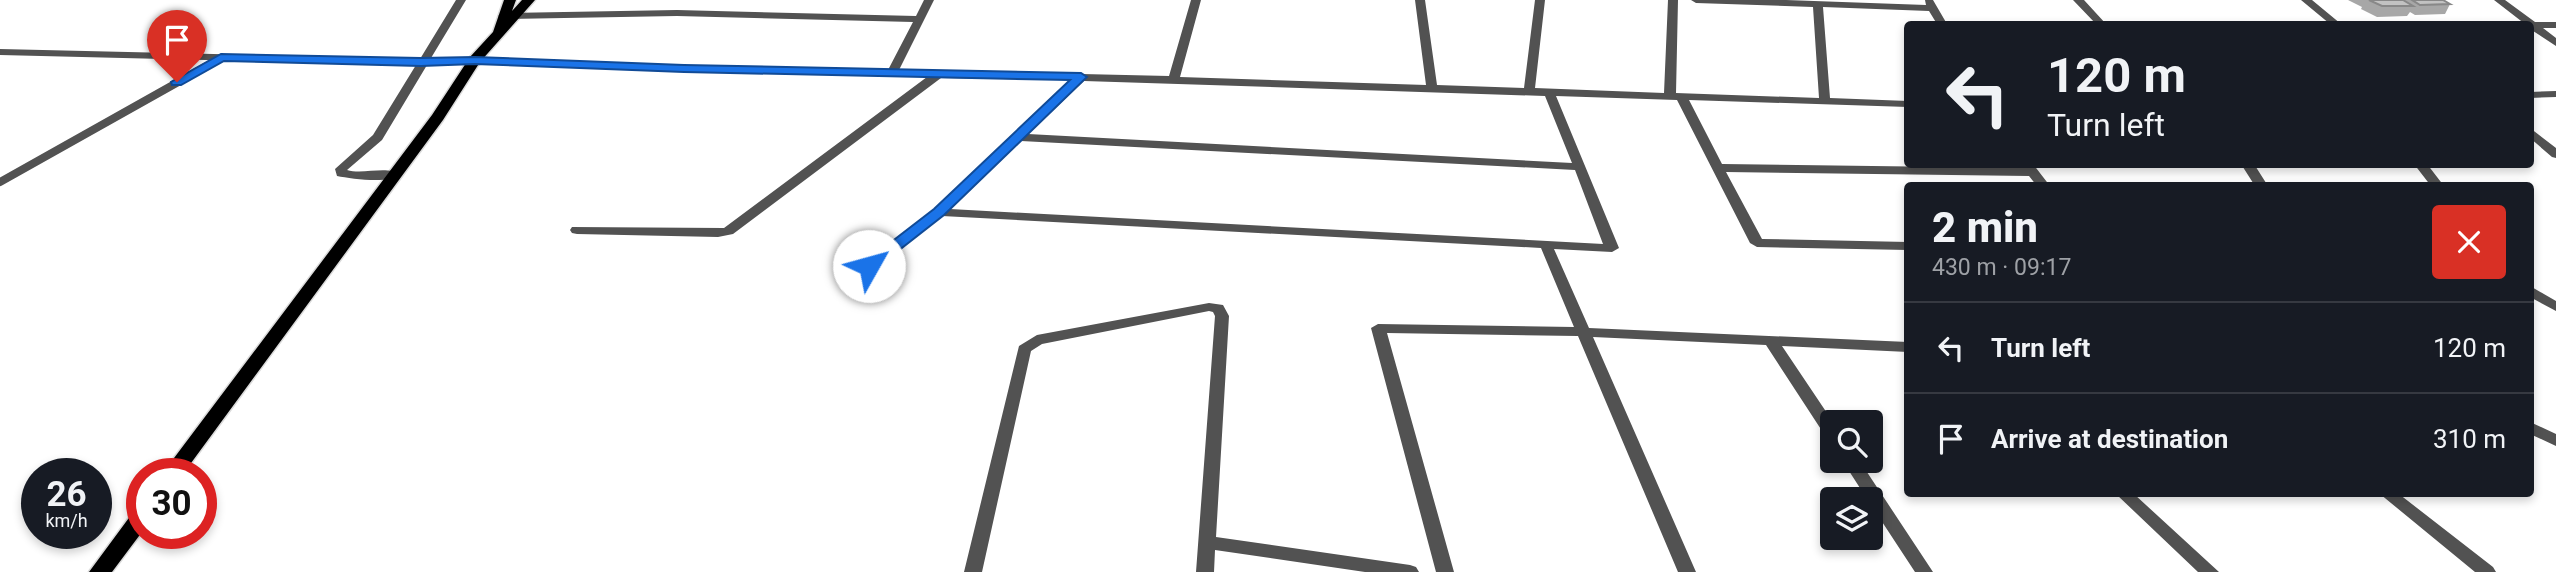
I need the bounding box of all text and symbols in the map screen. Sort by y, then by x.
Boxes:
pin [147,10,207,82]
icon: arrive [158,21,196,59]
text: 120 m [2047,47,2186,104]
icon: left [1932,49,2023,140]
text: Turn left [2047,106,2165,144]
text: 2 min [1932,203,2038,252]
button: close [2432,205,2506,279]
position arrow [832,229,906,303]
text: 430 m · 09:17 [1932,254,2071,281]
icon: left [1932,329,1970,367]
text: Turn left [1991,333,2090,363]
text: 120 m [2433,333,2506,363]
map controls [1820,410,1883,550]
button: search [1820,410,1883,473]
icon: arrive [1932,420,1970,458]
text: Arrive at destination [1991,424,2228,454]
text: 310 m [2433,424,2506,454]
speed limit sign: 30 [126,458,217,549]
text: 26 [46,474,87,515]
button: layers [1820,487,1883,550]
text: km/h [45,510,88,531]

